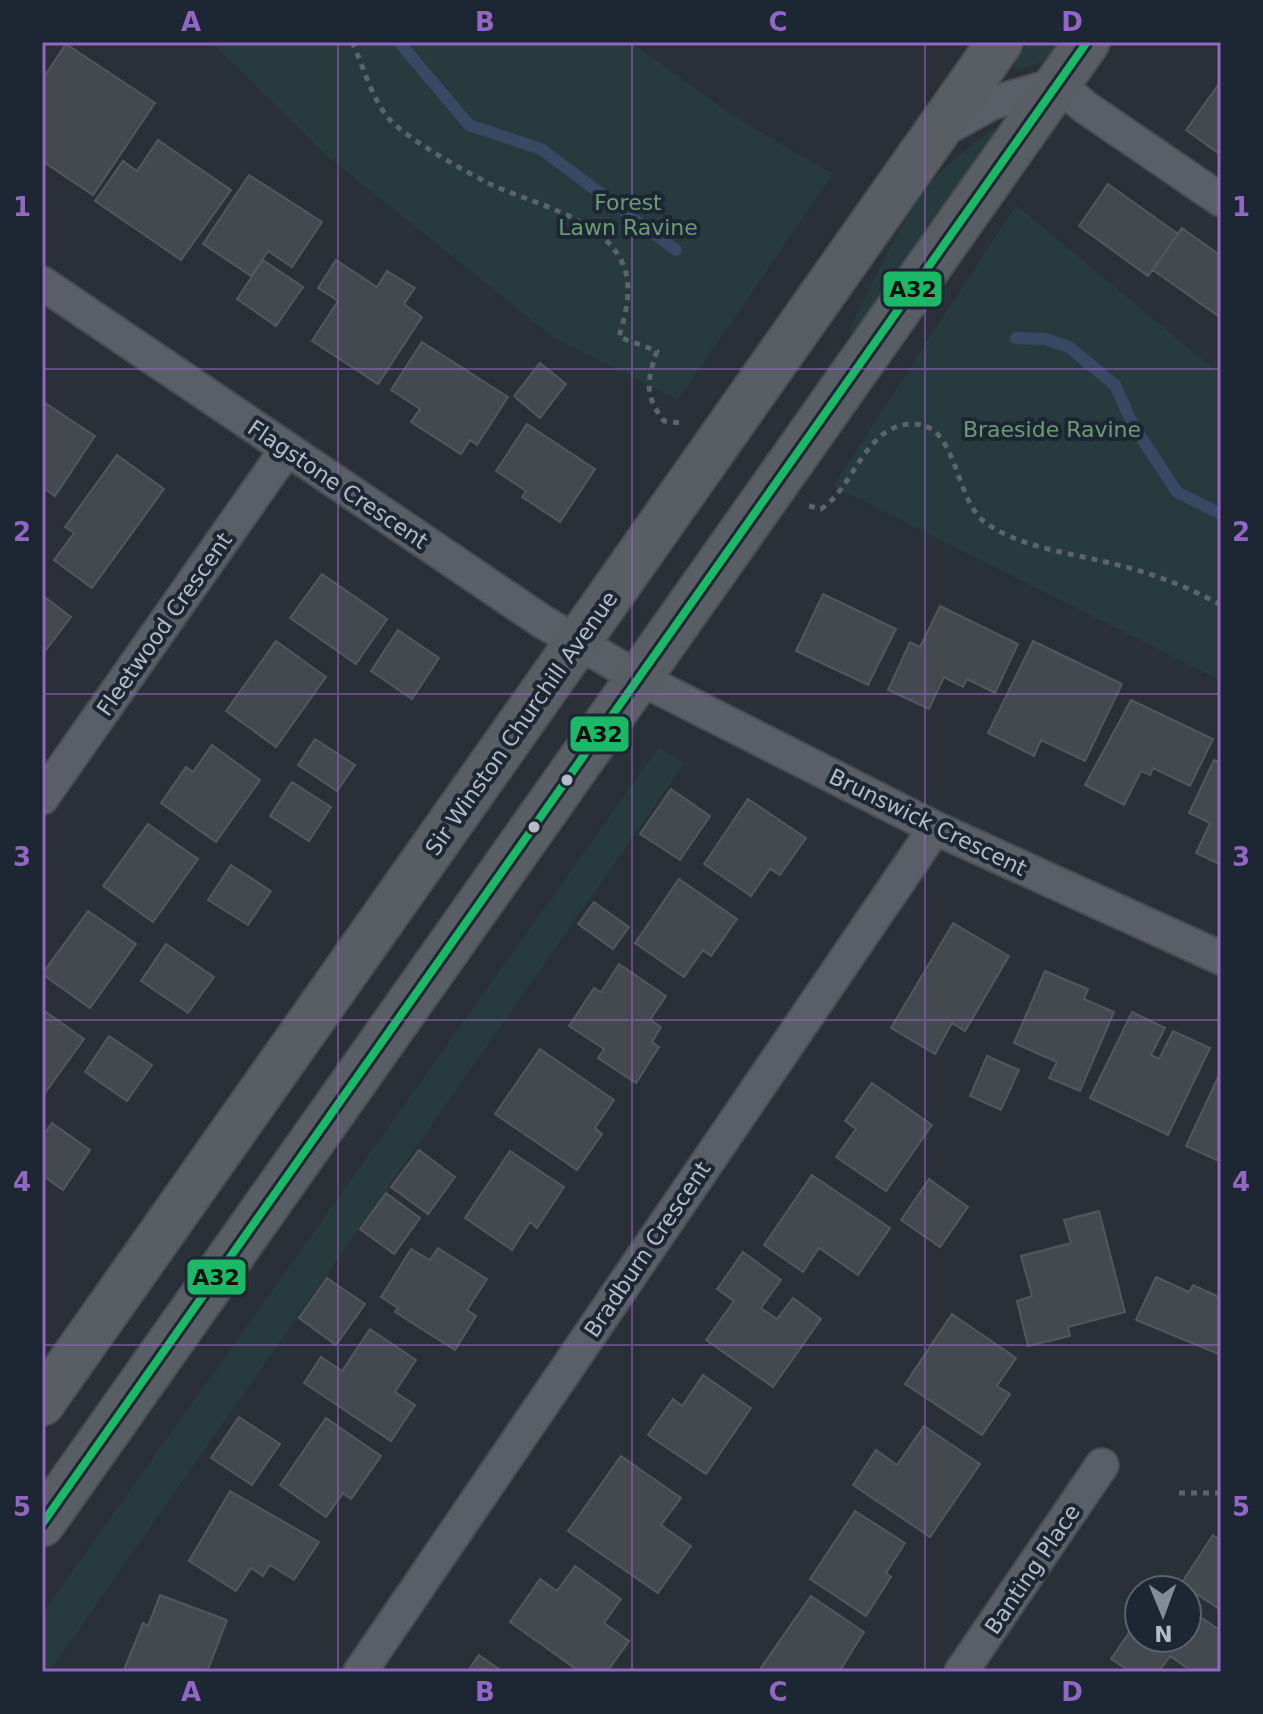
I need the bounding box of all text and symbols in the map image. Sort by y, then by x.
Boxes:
text: A [181,7,201,37]
text: B [475,7,495,37]
text: C [768,7,788,37]
text: D [1061,7,1083,37]
park label: Forest Lawn Ravine [558,190,698,240]
text: 1 [13,192,31,222]
text: 1 [1232,192,1250,222]
line badge: A32 [882,270,943,308]
text: A32 [889,277,937,302]
street label: Flagstone Crescent [243,415,433,554]
park label: Braeside Ravine [963,417,1141,442]
text: 2 [13,517,31,547]
text: 2 [1232,517,1250,547]
street label: Fleetwood Crescent [92,528,237,721]
street label: Sir Winston Churchill Avenue [420,586,623,860]
line badge: A32 [569,715,630,753]
text: A32 [575,722,623,747]
street label: Brunswick Crescent [825,764,1031,881]
unlabelled marker [559,772,575,788]
unlabelled marker [526,819,542,835]
text: 3 [13,842,31,872]
text: 3 [1232,842,1250,872]
street label: Bradburn Crescent [579,1157,716,1342]
text: 4 [13,1167,31,1197]
text: 4 [1232,1167,1250,1197]
line badge: A32 [186,1258,247,1296]
text: A32 [192,1265,240,1290]
text: 5 [13,1492,31,1522]
text: 5 [1232,1492,1250,1522]
street label: Banting Place [980,1500,1085,1639]
north arrow [1123,1574,1203,1654]
text: N [1154,1621,1173,1646]
text: A [181,1677,201,1707]
text: B [475,1677,495,1707]
text: C [768,1677,788,1707]
text: D [1061,1677,1083,1707]

